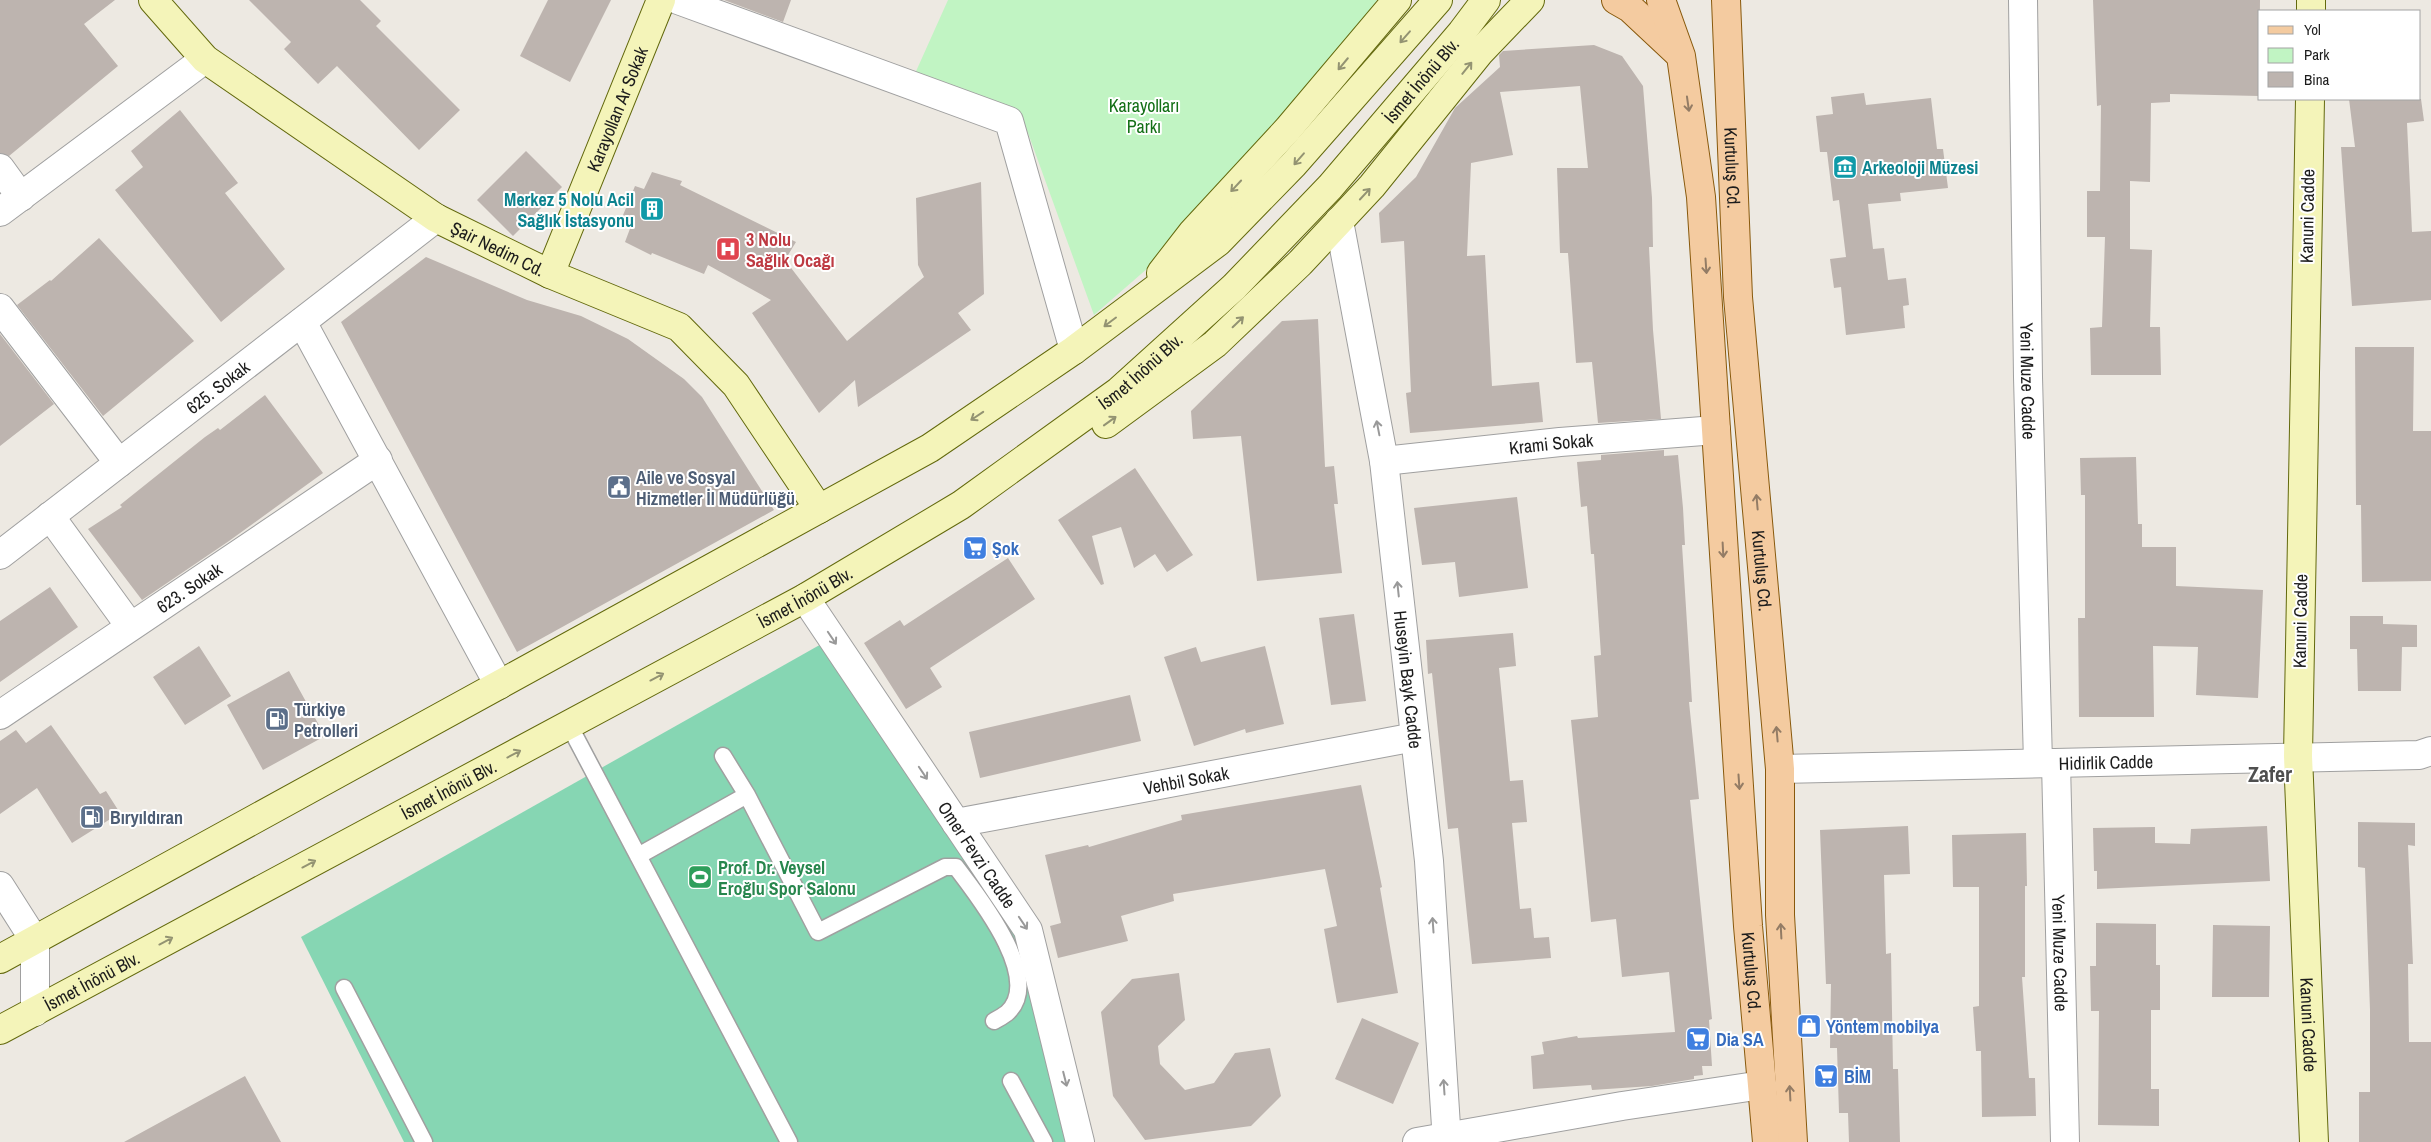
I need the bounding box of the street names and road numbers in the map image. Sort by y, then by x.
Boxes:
street label: İsmet İnönü Blv. [1377,32,1464,128]
street label: Karayollan Ar Sokak [580,42,654,175]
street label: Kurtuluş Cd. [1719,127,1747,209]
street label: Kanuni Cadde [2294,169,2320,263]
street label: Şair Nedim Cd. [447,215,549,282]
street label: Yeni Muze Cadde [2015,322,2042,440]
street label: İsmet İnönü Blv. [1093,327,1188,415]
street label: 625. Sokak [181,354,255,419]
street label: Krami Sokak [1508,427,1595,460]
street label: Kurtuluş Cd. [1746,529,1778,612]
street label: 623. Sokak [151,556,227,619]
street label: İsmet İnönü Blv. [753,560,857,634]
street label: Kanuni Cadde [2287,574,2313,668]
street label: Huseyin Bayk Cadde [1388,609,1429,750]
street label: Hidirlik Cadde [2058,748,2153,775]
street label: İsmet İnönü Blv. [396,754,501,825]
street label: Vehbil Sokak [1141,760,1231,800]
street label: Omer Fevzi Cadde [932,796,1022,913]
street label: Yeni Muze Cadde [2047,894,2074,1012]
street label: Kurtuluş Cd. [1736,931,1768,1014]
street label: İsmet İnönü Blv. [40,945,144,1017]
street label: Kanuni Cadde [2295,977,2324,1072]

